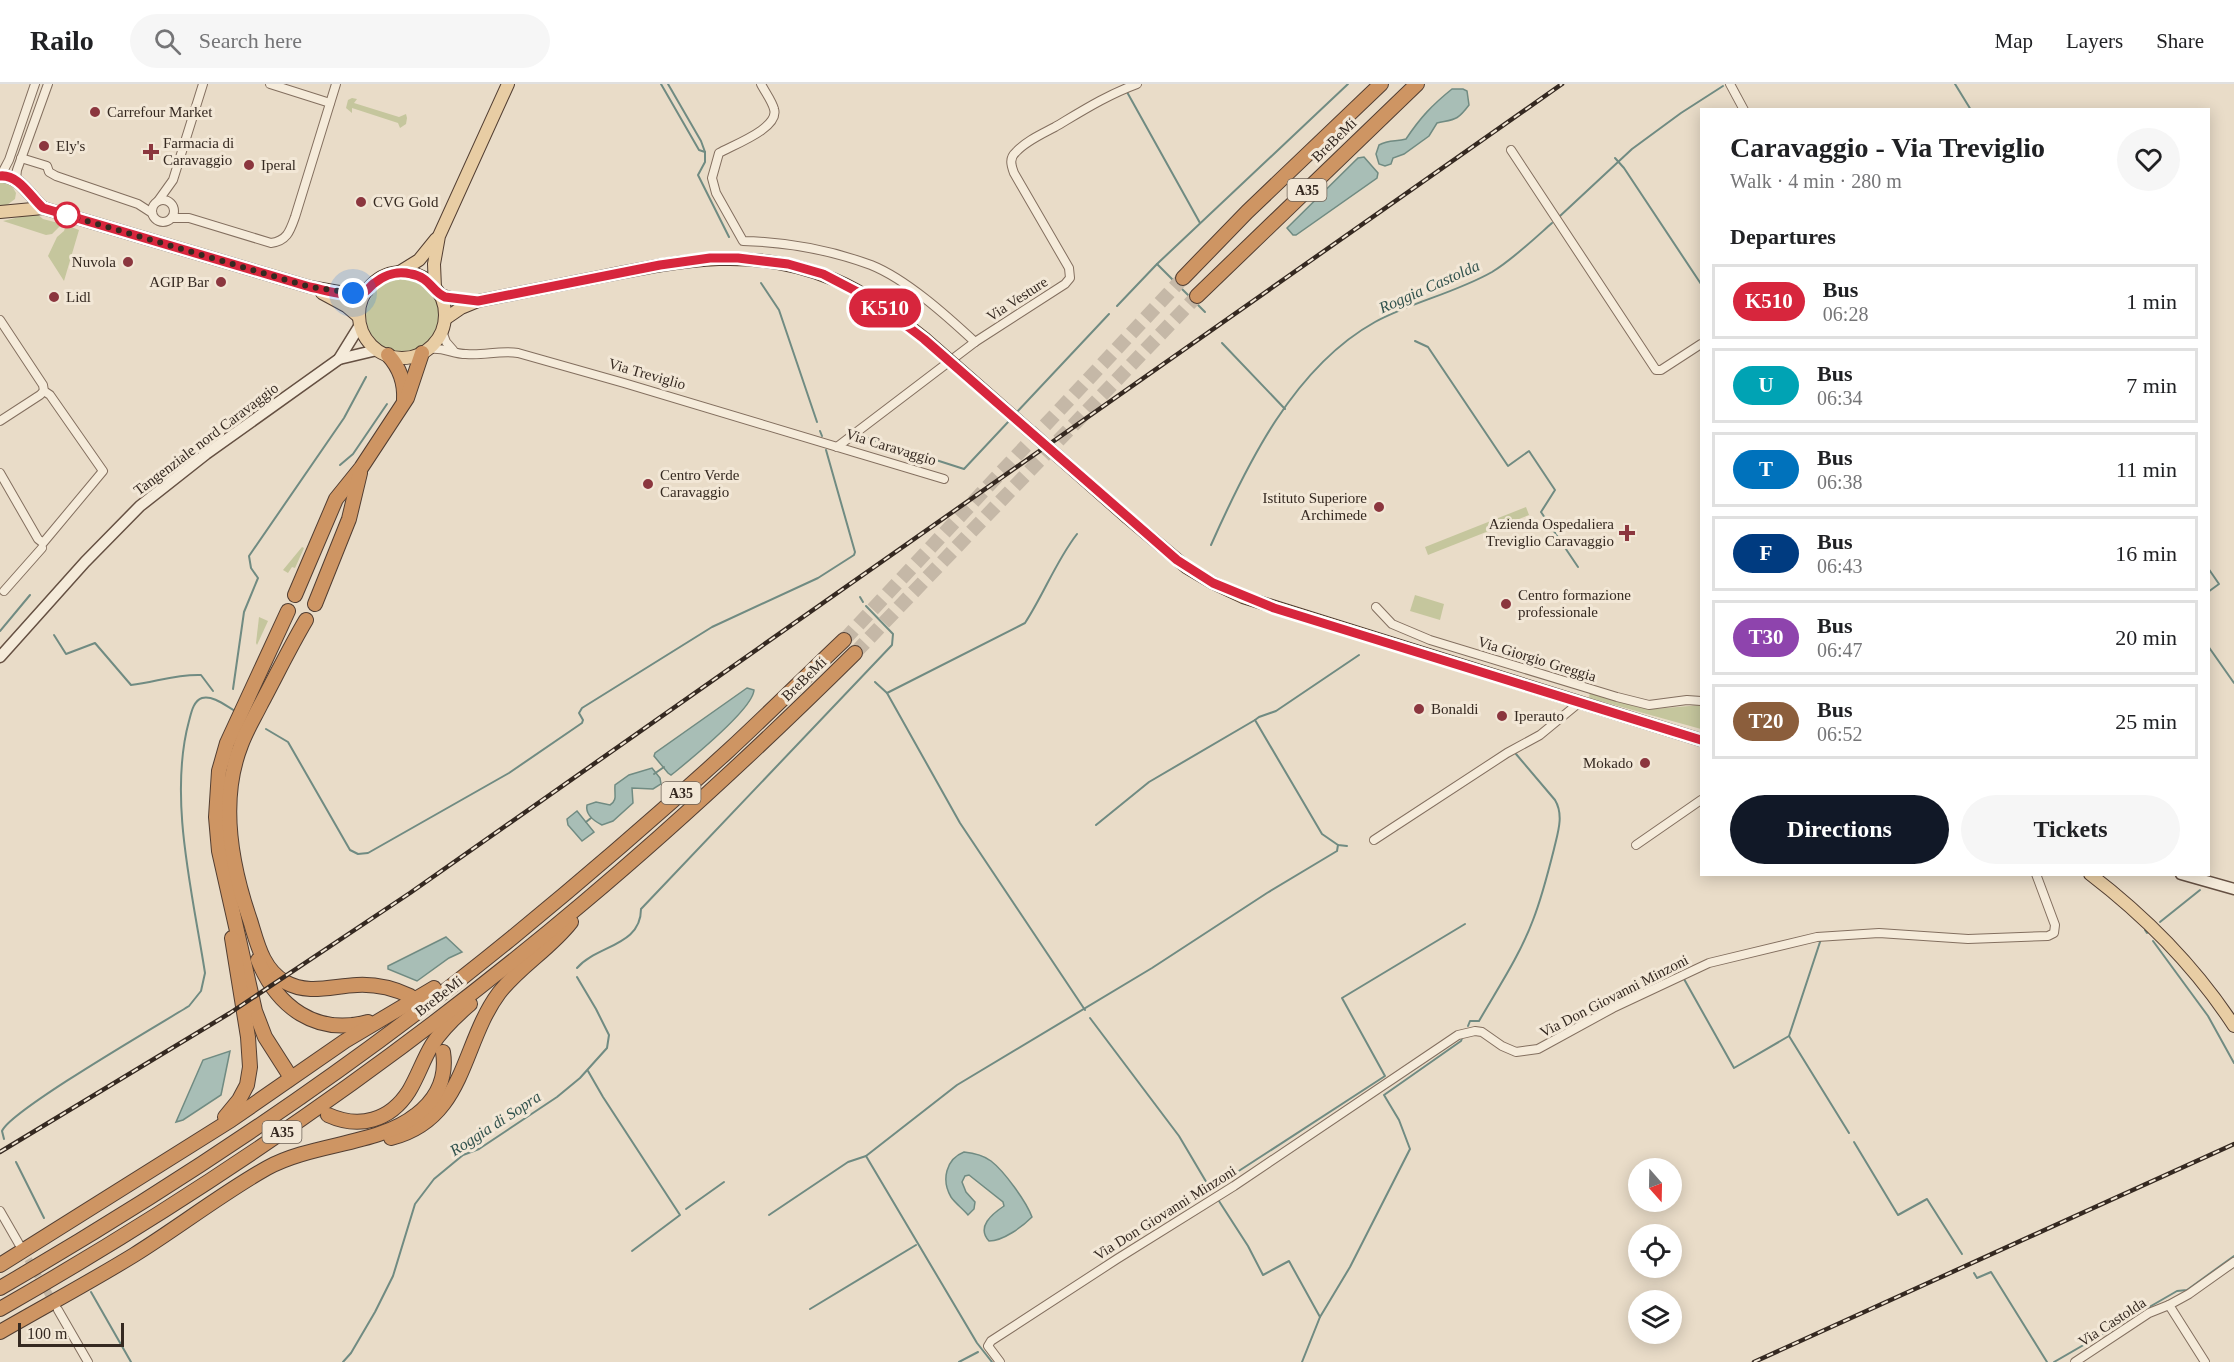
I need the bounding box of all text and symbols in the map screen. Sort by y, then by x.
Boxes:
search box [130,14,550,68]
text: Railo [30,25,94,56]
icon: search [151,25,184,58]
text: Search here [199,28,302,53]
text: Map [1995,29,2033,53]
text: Layers [2066,29,2123,53]
text: Share [2156,29,2204,53]
place label: Carrefour Market [107,104,213,120]
marker: Carrefour Market [88,105,102,119]
street label: BreBeMi [1308,115,1360,165]
button: heart [2117,128,2180,191]
text: Caravaggio - Via Treviglio [1730,132,2045,163]
place label: Farmacia di Caravaggio [163,135,234,168]
place label: Ely's [56,138,86,154]
marker: Ely's [37,139,51,153]
marker: Farmacia di Caravaggio [144,145,158,159]
place label: Iperal [261,157,296,173]
marker: Iperal [242,158,256,172]
text: Walk · 4 min · 280 m [1730,170,1902,192]
road number: A35 [1288,179,1326,201]
place label: CVG Gold [373,194,439,210]
marker: CVG Gold [354,195,368,209]
unlabelled marker [54,202,80,228]
text: Departures [1730,224,1836,249]
place label: Nuvola [72,254,116,270]
marker: Nuvola [121,255,135,269]
water label: Roggia Castolda [1375,257,1482,318]
street label: Via Vesture [984,273,1051,325]
place label: AGIP Bar [149,274,209,290]
marker: AGIP Bar [214,275,228,289]
text: Bus [1823,277,1858,302]
your location [338,278,368,308]
line badge: K510 [843,288,927,328]
place label: Lidl [66,289,91,305]
text: K510 [1745,289,1793,313]
text: 1 min [2126,289,2177,314]
marker: Lidl [47,290,61,304]
text: K510 [861,296,909,320]
text: 06:28 [1823,303,1868,325]
street label: Via Treviglio [607,355,687,393]
text: Bus [1817,361,1852,386]
text: U [1758,373,1774,397]
text: 7 min [2126,373,2177,398]
street label: Tangenziale nord Caravaggio [131,380,281,498]
text: 06:34 [1817,387,1863,409]
street label: Via Caravaggio [844,426,938,468]
text: Bus [1817,445,1852,470]
text: T [1759,457,1773,481]
text: 11 min [2116,457,2177,482]
place label: Centro Verde Caravaggio [660,467,740,500]
text: 06:38 [1817,471,1863,493]
marker: Centro Verde Caravaggio [641,477,655,491]
place label: Istituto Superiore Archimede [1262,490,1367,523]
marker: Istituto Superiore Archimede [1372,500,1386,514]
place label: Azienda Ospedaliera Treviglio Caravaggio [1486,516,1614,549]
marker: Azienda Ospedaliera Treviglio Caravaggio [1618,524,1636,542]
text: Bus [1817,529,1852,554]
text: F [1760,541,1772,565]
text: 16 min [2115,541,2177,566]
text: 06:43 [1817,555,1863,577]
place label: Centro formazione professionale [1518,587,1631,620]
marker: Centro formazione professionale [1499,597,1513,611]
text: Bus [1817,613,1852,638]
text: T30 [1748,625,1784,649]
text: 20 min [2115,625,2177,650]
street label: Via Giorgio Greggia [1476,633,1598,685]
text: 06:47 [1817,639,1863,661]
street label: BreBeMi [778,654,830,704]
text: Bus [1817,697,1852,722]
place label: Bonaldi [1431,701,1479,717]
marker: Bonaldi [1412,702,1426,716]
place label: Iperauto [1514,708,1564,724]
marker: Iperauto [1495,709,1509,723]
text: T20 [1748,709,1784,733]
text: 25 min [2115,709,2177,734]
text: 06:52 [1817,723,1863,745]
place label: Mokado [1583,755,1633,771]
marker: Mokado [1638,756,1652,770]
road number: A35 [662,782,700,804]
button: Directions [1730,795,1949,864]
button: Tickets [1961,795,2180,864]
street label: Via Don Giovanni Minzoni [1537,952,1691,1040]
street label: BreBeMi [412,973,466,1019]
water label: Roggia di Sopra [446,1088,544,1160]
road number: A35 [262,1121,302,1143]
north arrow [1628,1158,1682,1212]
map controls [1628,1158,1682,1344]
street label: Via Don Giovanni Minzoni [1091,1163,1239,1263]
button: locate [1628,1224,1682,1278]
button: layers [1628,1290,1682,1344]
street label: Via Castolda [2075,1294,2149,1350]
scale bar [18,1320,124,1348]
text: 100 m [27,1325,67,1342]

